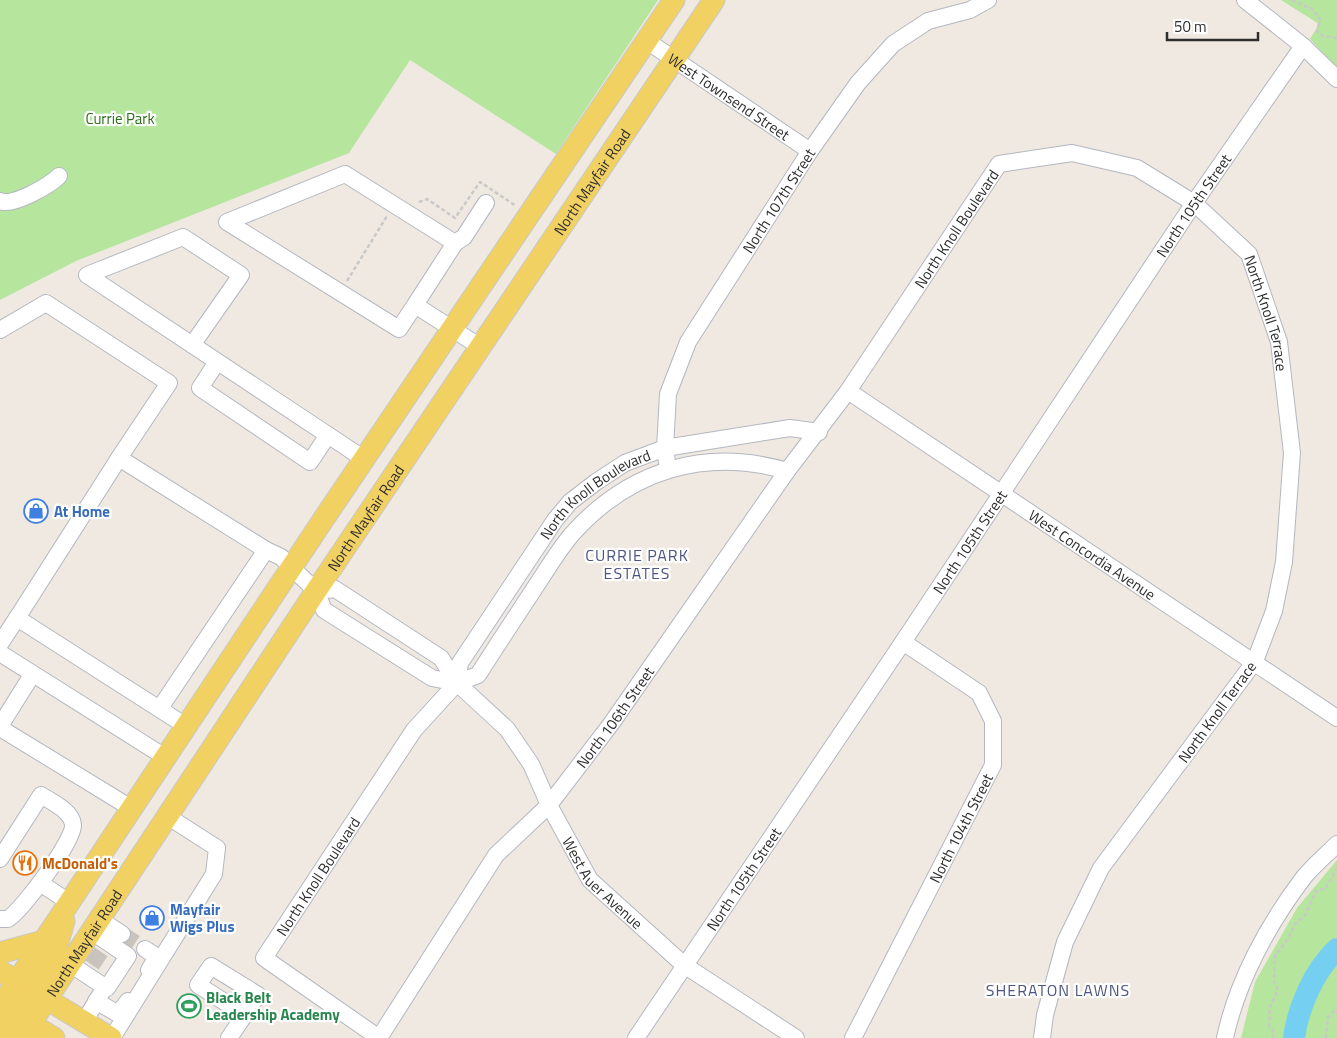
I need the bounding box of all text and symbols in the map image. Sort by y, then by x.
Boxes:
scale bar [1167,10,1258,42]
text: 50 m [1174,15,1207,38]
street label: West Townsend Street [664,47,795,146]
park label: Currie Park [85,107,155,130]
street label: North Mayfair Road [547,124,636,240]
street label: North 107th Street [736,143,821,257]
street label: North 105th Street [1150,148,1237,261]
street label: North Knoll Boulevard [908,165,1004,292]
street label: North Knoll Terrace [1239,252,1294,373]
street label: North Knoll Boulevard [534,443,654,544]
street label: North Mayfair Road [321,460,410,575]
street label: North 105th Street [927,485,1013,598]
shop icon: At Home [23,498,49,524]
place label: At Home [54,500,110,523]
street label: West Concordia Avenue [1024,504,1161,605]
district label: CURRIE PARK ESTATES [585,543,689,585]
street label: North Knoll Terrace [1172,656,1262,768]
street label: North 106th Street [570,661,660,772]
street label: North 104th Street [923,769,999,887]
street label: North Knoll Boulevard [270,812,365,940]
street label: North 105th Street [700,822,787,935]
street label: West Auer Avenue [557,832,648,934]
restaurant icon: McDonald's [12,850,38,876]
place label: McDonald's [42,852,118,875]
street label: North Mayfair Road [40,885,128,1001]
place label: Mayfair Wigs Plus [170,898,234,938]
shop icon: Mayfair Wigs Plus [139,905,165,931]
district label: SHERATON LAWNS [986,978,1130,1002]
place label: Black Belt Leadership Academy [206,986,340,1026]
sports icon: Black Belt Leadership Academy [176,993,202,1019]

